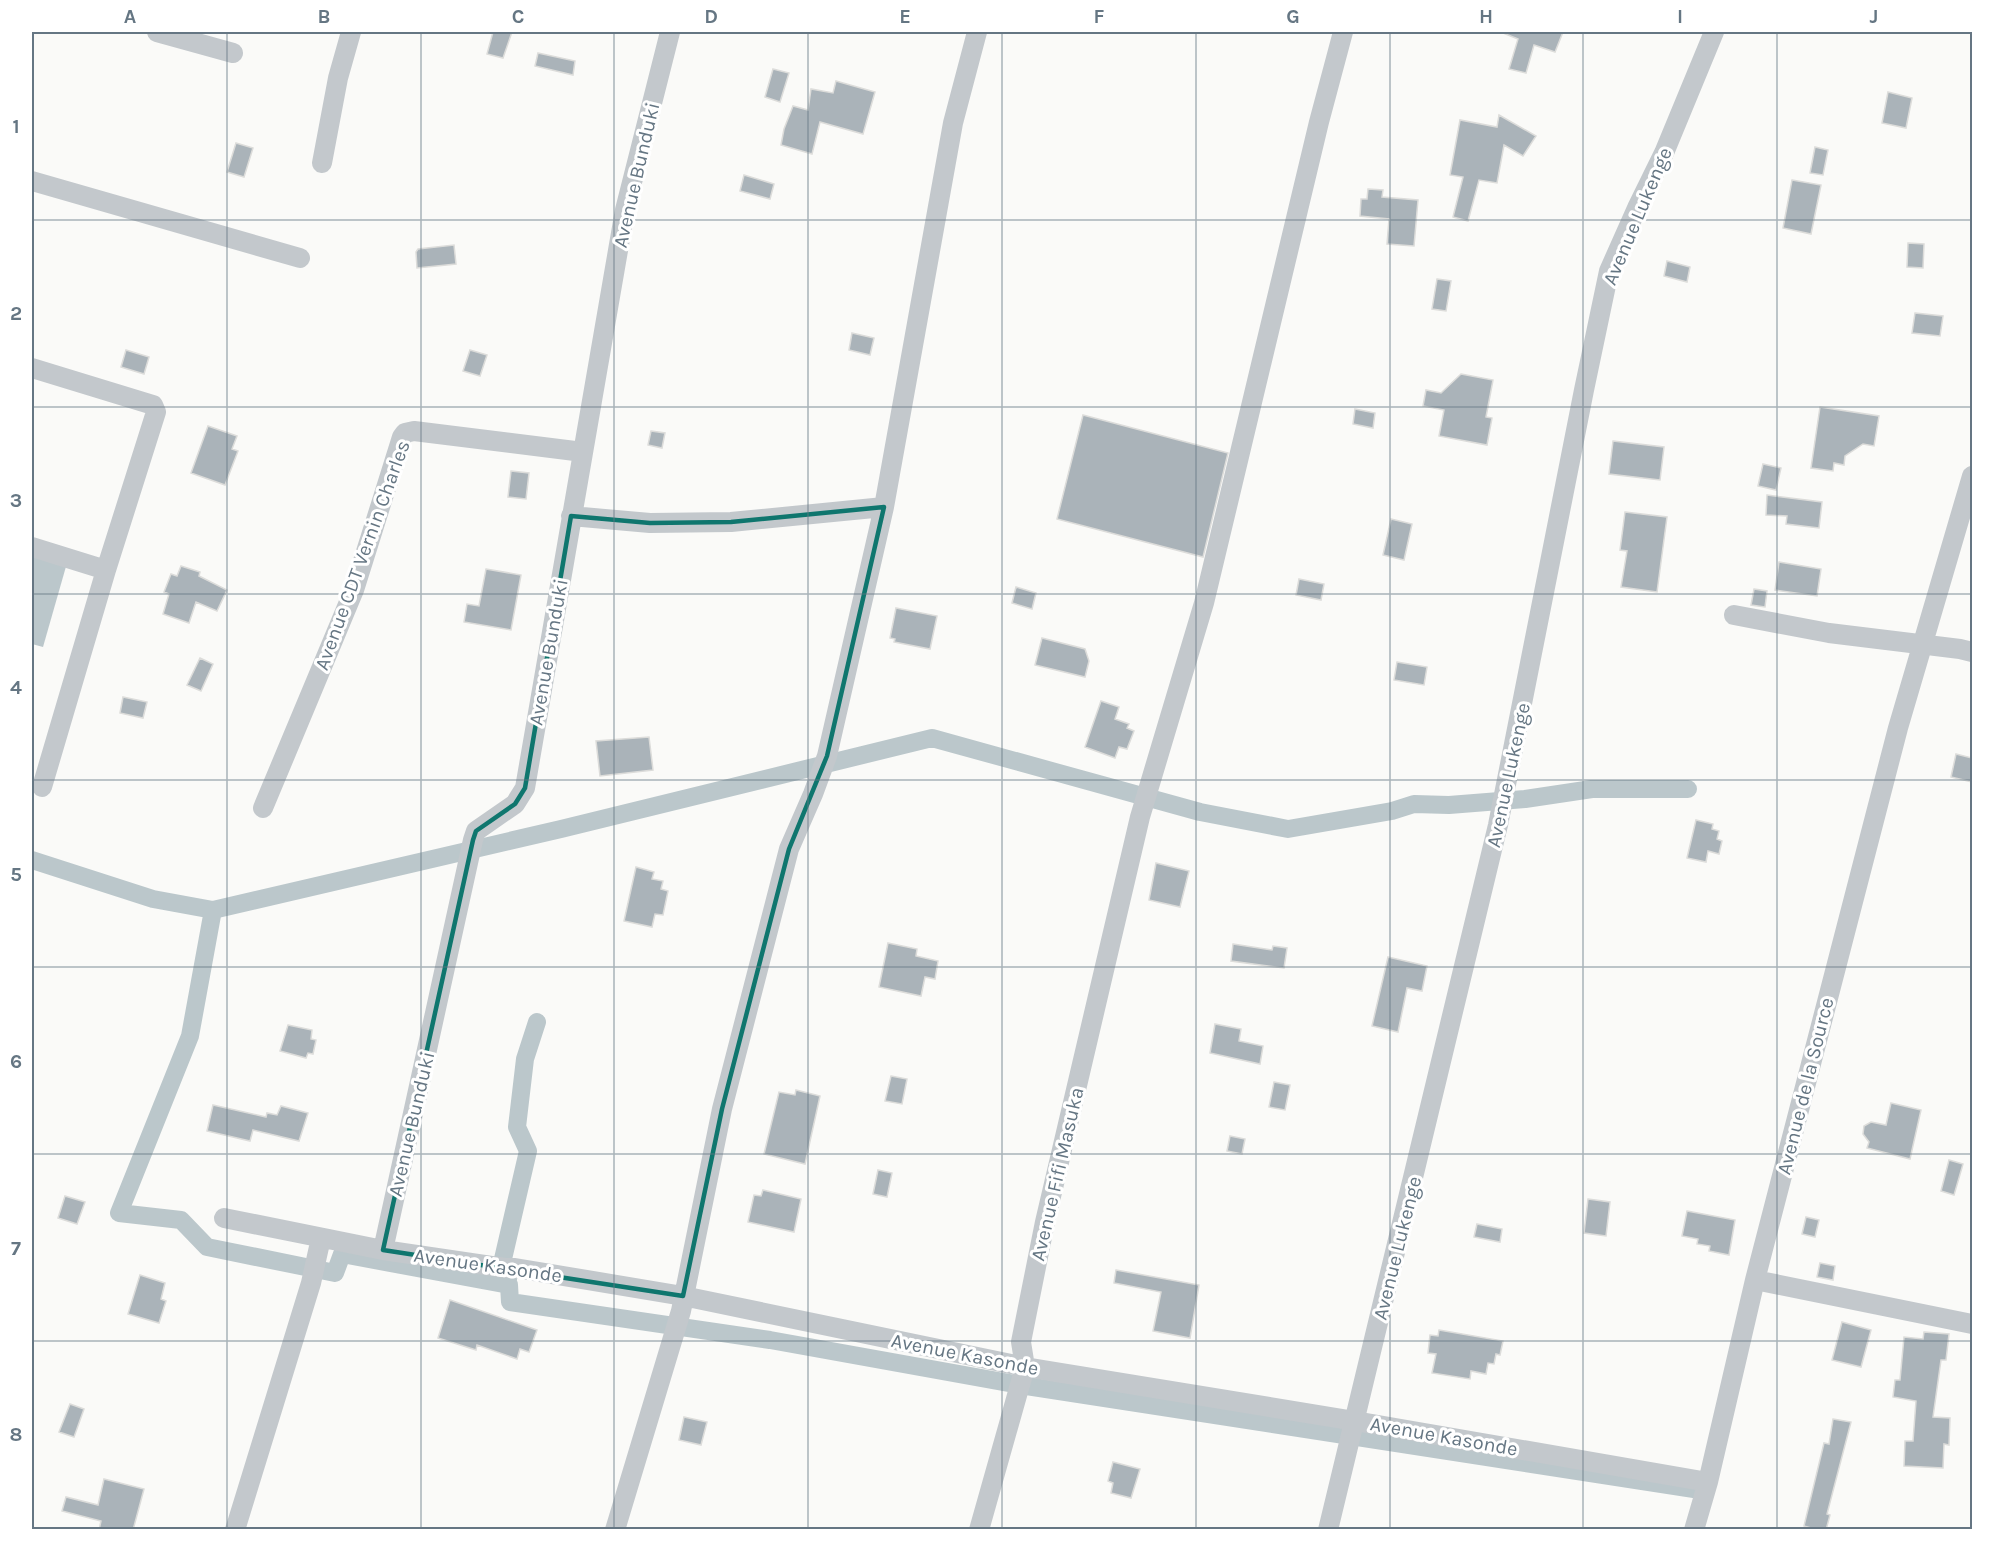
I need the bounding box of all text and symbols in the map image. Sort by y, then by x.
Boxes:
text: A [124,5,137,28]
text: B [318,5,330,28]
text: C [512,5,524,28]
text: D [704,5,718,28]
text: E [899,5,911,28]
text: F [1094,5,1105,28]
text: G [1286,5,1300,28]
text: H [1479,5,1493,28]
text: I [1677,5,1683,28]
text: J [1870,5,1878,28]
street label: Avenue Bunduki [609,100,664,250]
text: 1 [12,115,20,138]
street label: Avenue Lukenge [1598,144,1677,288]
text: 2 [10,302,22,325]
street label: Avenue CDT Vernin Charles [310,437,415,673]
text: 3 [10,489,22,512]
street label: Avenue Bunduki [524,577,573,727]
text: 4 [10,676,22,699]
street label: Avenue Lukenge [1482,701,1535,849]
text: 5 [10,863,22,886]
street label: Avenue de la Source [1772,995,1839,1177]
street label: Avenue Bunduki [384,1049,439,1199]
text: 6 [10,1050,22,1073]
street label: Avenue Fifi Masuka [1026,1085,1089,1263]
street label: Avenue Lukenge [1369,1174,1426,1322]
text: 7 [11,1237,21,1260]
street label: Avenue Kasonde [412,1244,563,1287]
street label: Avenue Kasonde [889,1329,1040,1380]
street label: Avenue Kasonde [1368,1412,1519,1461]
text: 8 [10,1423,22,1446]

